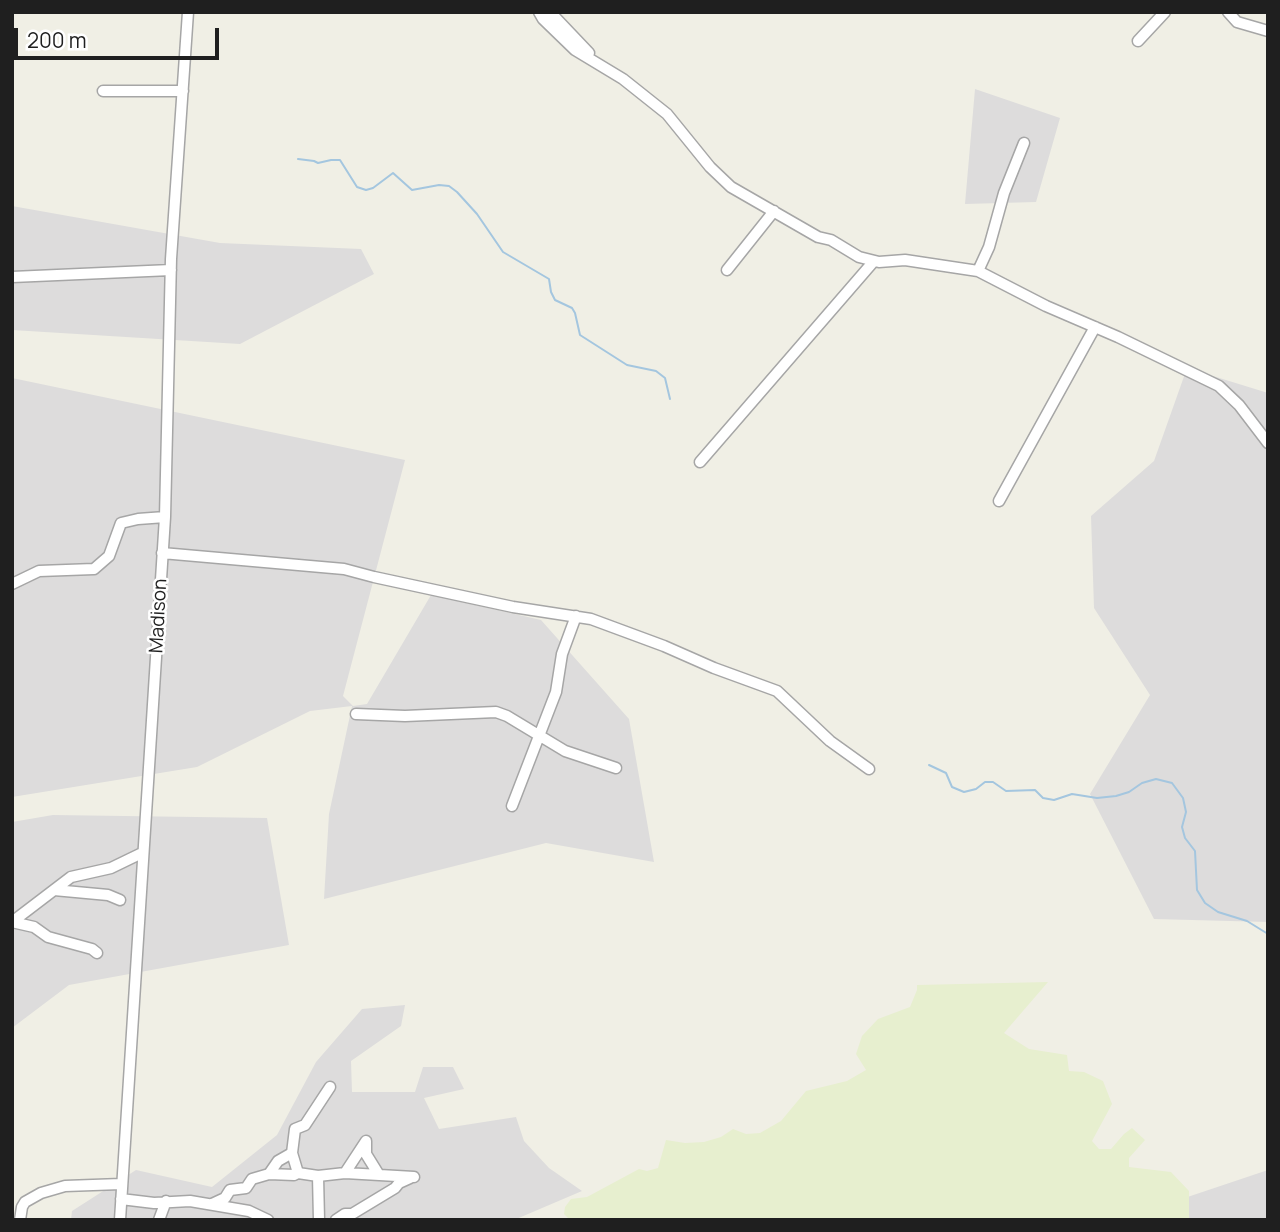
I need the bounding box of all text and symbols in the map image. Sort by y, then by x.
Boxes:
scale bar [18,14,222,58]
text: 200 m [27,26,87,54]
street label: Madison [146,578,172,654]

